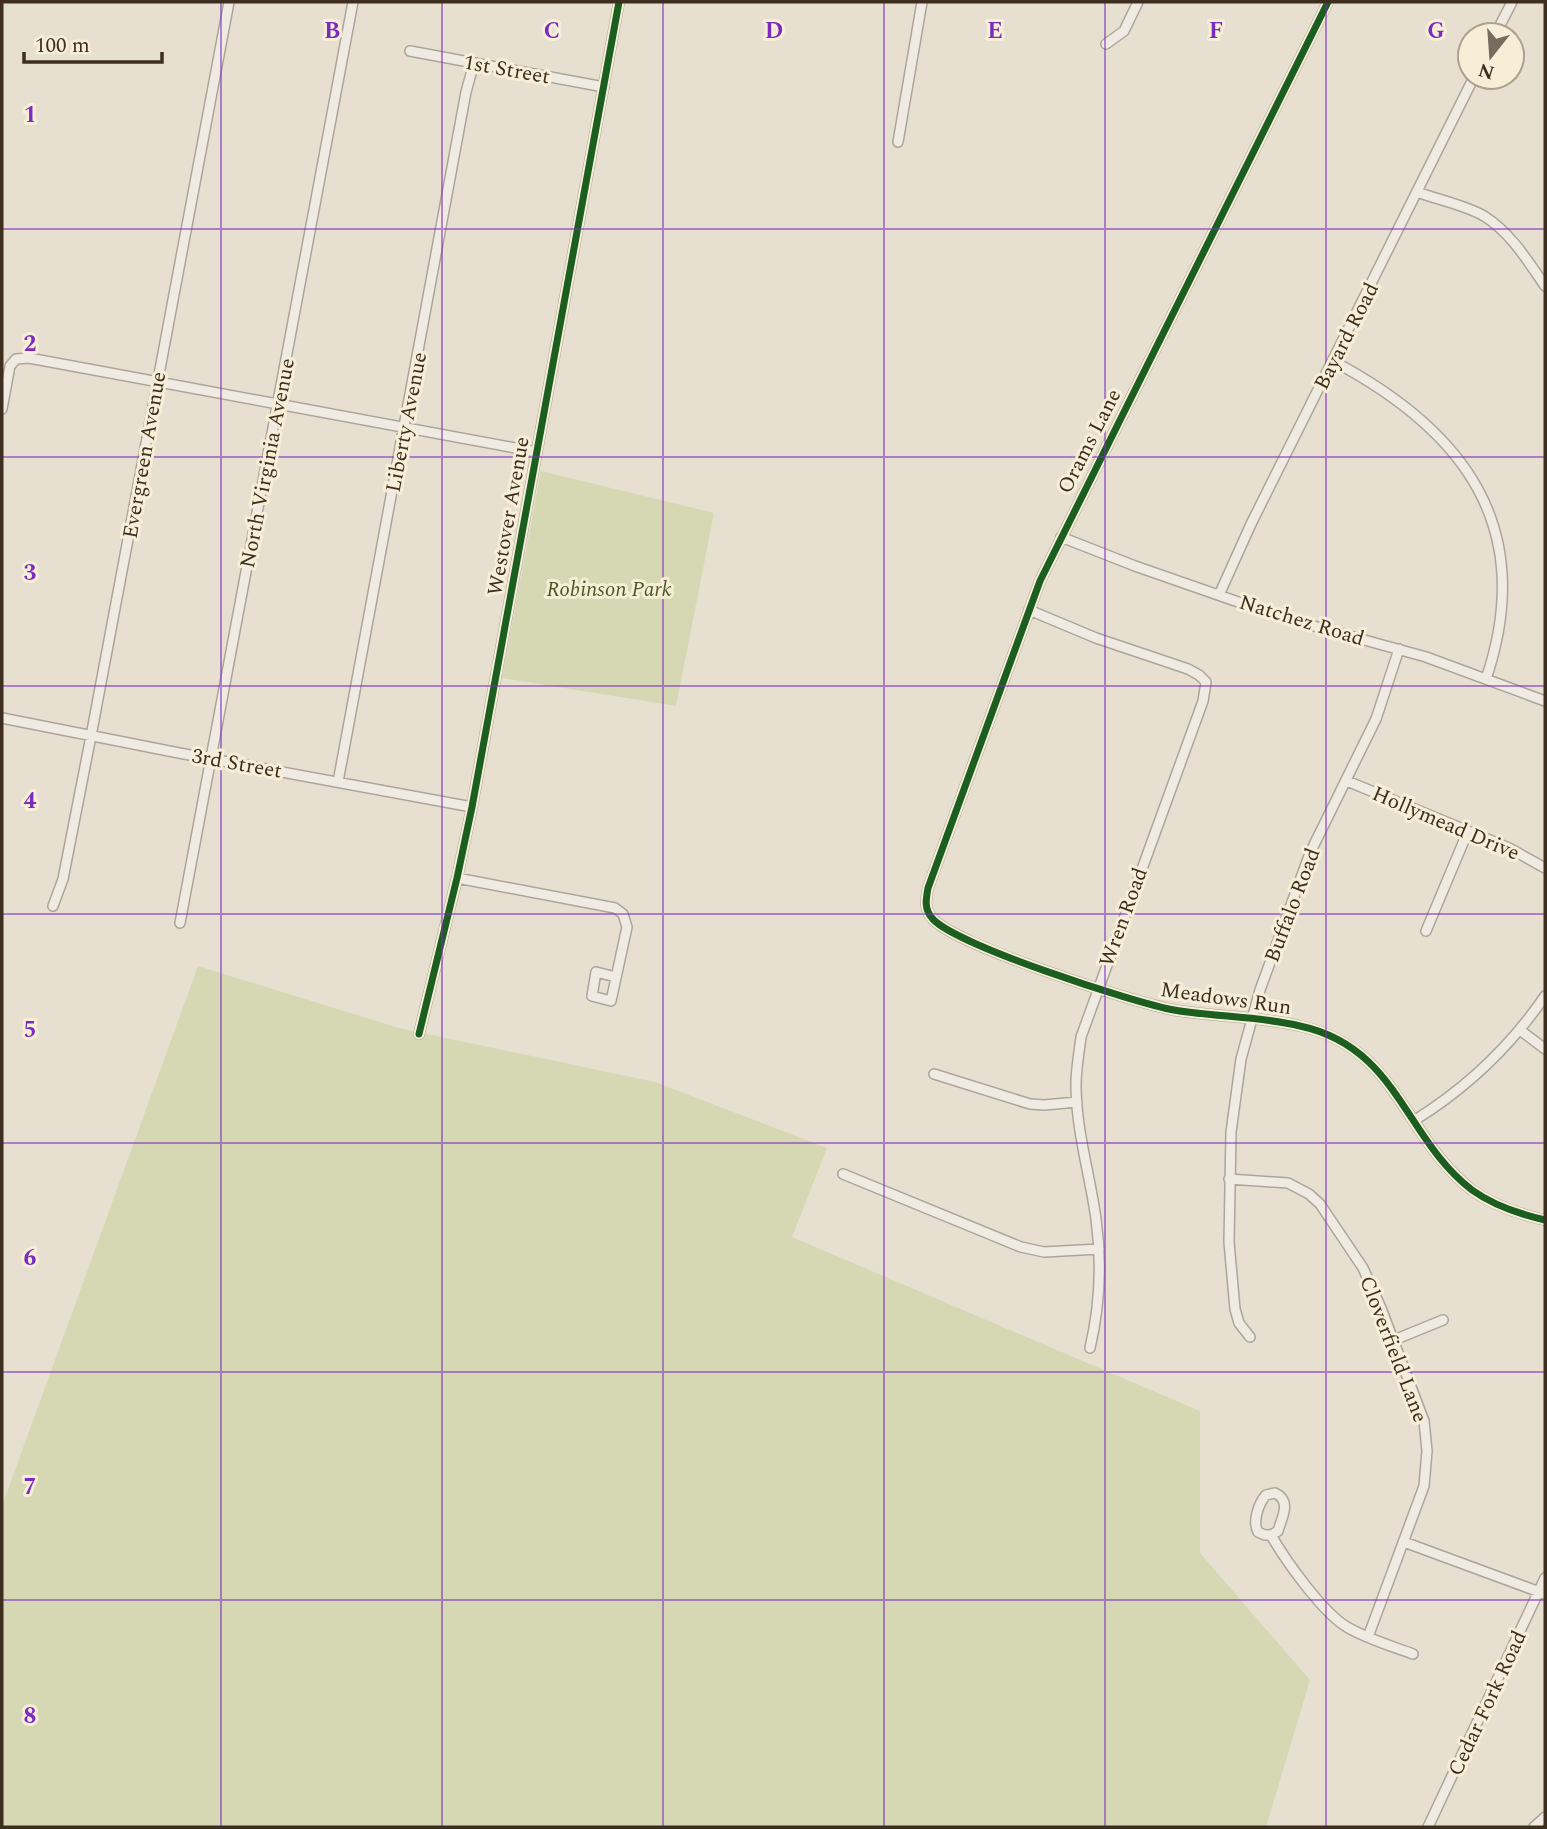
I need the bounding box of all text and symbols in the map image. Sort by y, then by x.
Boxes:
text: B [324,14,340,49]
text: C [544,14,560,49]
text: D [765,14,783,49]
text: E [987,14,1003,49]
text: F [1209,14,1223,49]
text: G [1427,14,1445,49]
scale bar [24,21,163,65]
north arrow [1456,21,1526,91]
text: 100 m [35,30,90,62]
street label: 1st Street [461,47,553,93]
text: N [1475,55,1498,87]
text: 1 [24,98,36,133]
street label: Bayard Road [1306,277,1388,396]
text: 2 [24,327,37,362]
street label: Liberty Avenue [378,349,436,495]
street label: North Virginia Avenue [232,355,304,571]
street label: Evergreen Avenue [115,369,175,541]
street label: Orams Lane [1050,383,1130,500]
street label: Westover Avenue [479,434,539,598]
text: 3 [24,556,37,591]
park label: Robinson Park [546,574,672,606]
street label: Natchez Road [1235,587,1368,655]
street label: 3rd Street [189,740,284,788]
street label: Hollymead Drive [1367,778,1524,869]
text: 4 [24,784,37,819]
street label: Buffalo Road [1256,844,1329,967]
street label: Wren Road [1091,863,1157,972]
street label: Meadows Run [1158,974,1293,1024]
text: 5 [24,1013,36,1048]
text: 6 [24,1241,37,1276]
street label: Cloverfield Lane [1350,1271,1436,1427]
text: 7 [24,1470,36,1505]
street label: Cedar Fork Road [1440,1625,1536,1781]
text: 8 [24,1699,36,1734]

